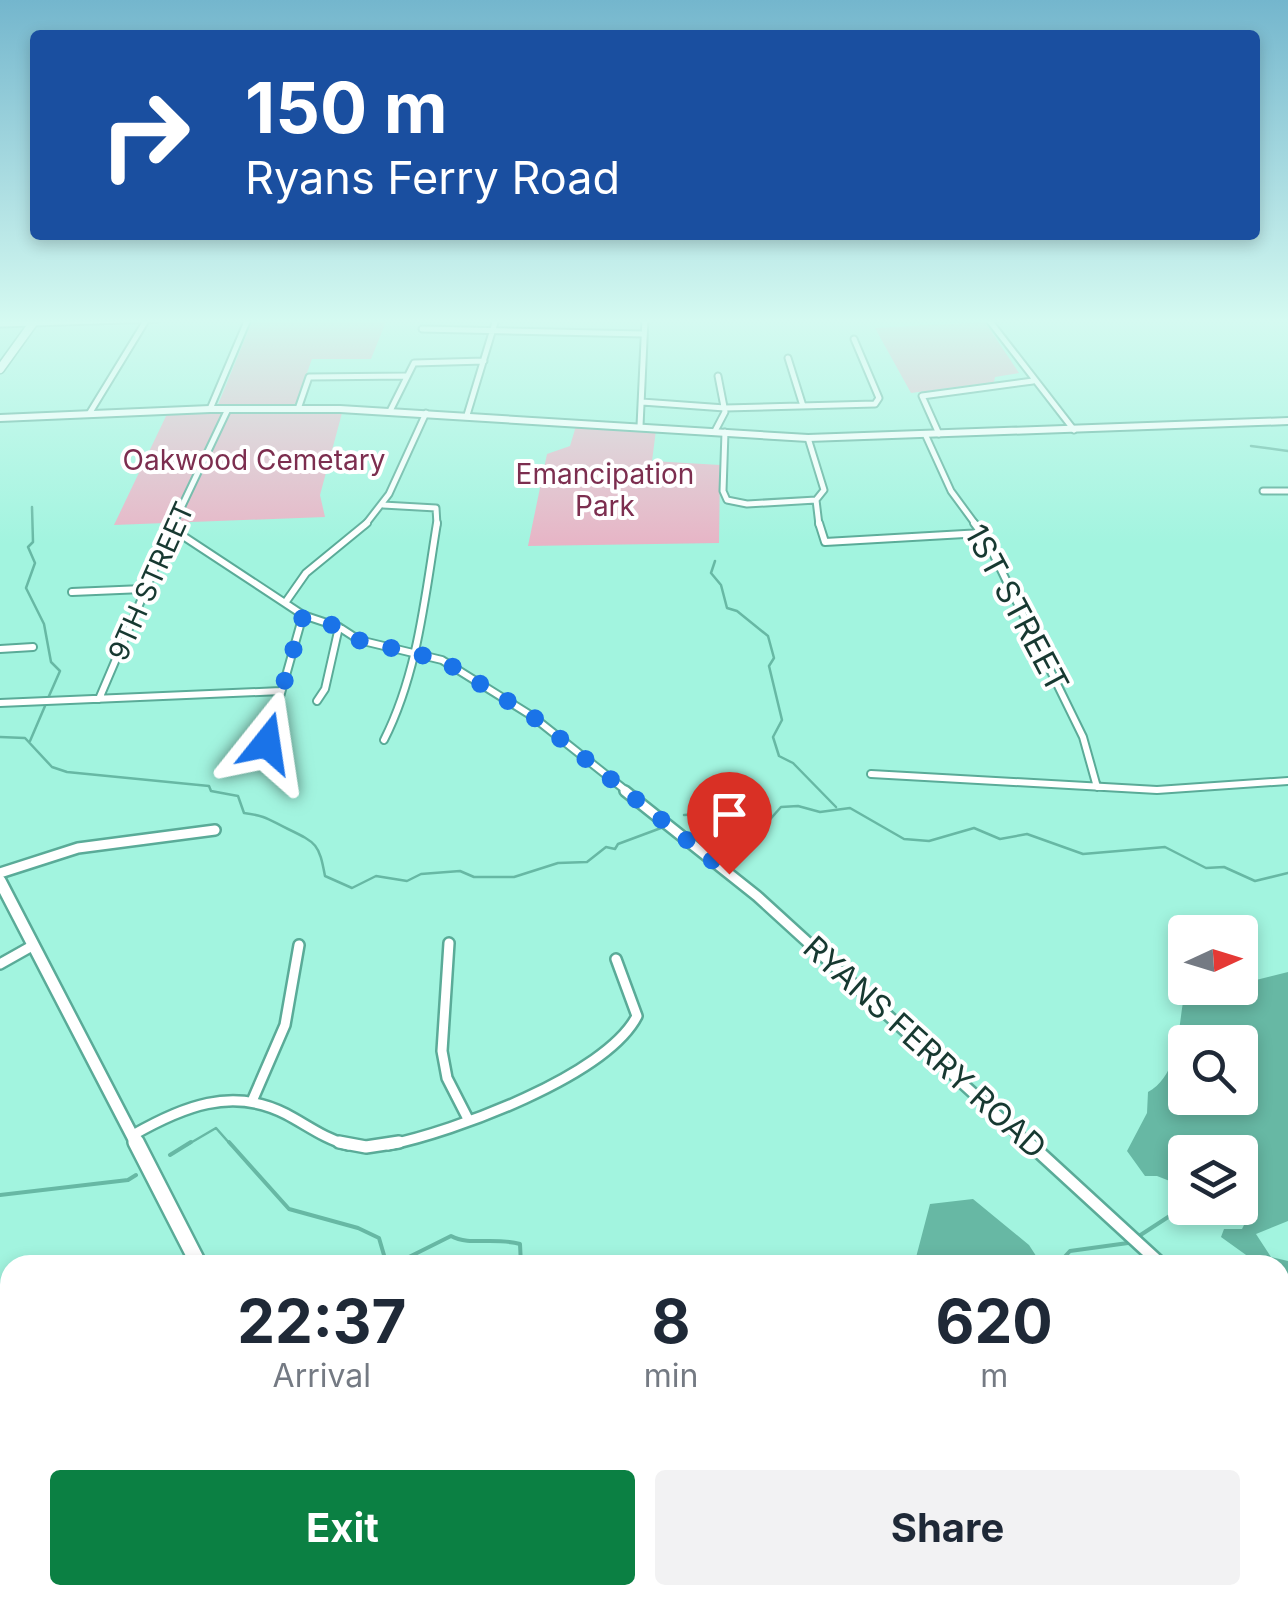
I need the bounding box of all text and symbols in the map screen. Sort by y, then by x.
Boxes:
text: 150 m [245,65,448,150]
icon: right [80,70,210,200]
text: Ryans Ferry Road [245,150,620,205]
park label: Oakwood Cemetary [123,443,385,477]
park label: Emancipation Park [516,457,694,523]
street label: 9TH STREET [101,496,201,666]
street label: 1ST STREET [957,518,1077,698]
position arrow [215,691,319,795]
pin [687,772,772,875]
icon: arrive [702,787,757,842]
north arrow [1168,915,1258,1005]
map controls [1168,915,1258,1225]
street label: RYANS FERRY ROAD [796,928,1054,1166]
button: search [1168,1025,1258,1115]
button: layers [1168,1135,1258,1225]
text: 22:37 [237,1285,406,1357]
text: 8 [651,1285,691,1357]
text: 620 [936,1285,1053,1357]
text: Arrival [273,1356,371,1395]
text: min [644,1356,698,1395]
text: m [980,1356,1008,1395]
button: Exit [50,1470,635,1585]
button: Share [655,1470,1240,1585]

